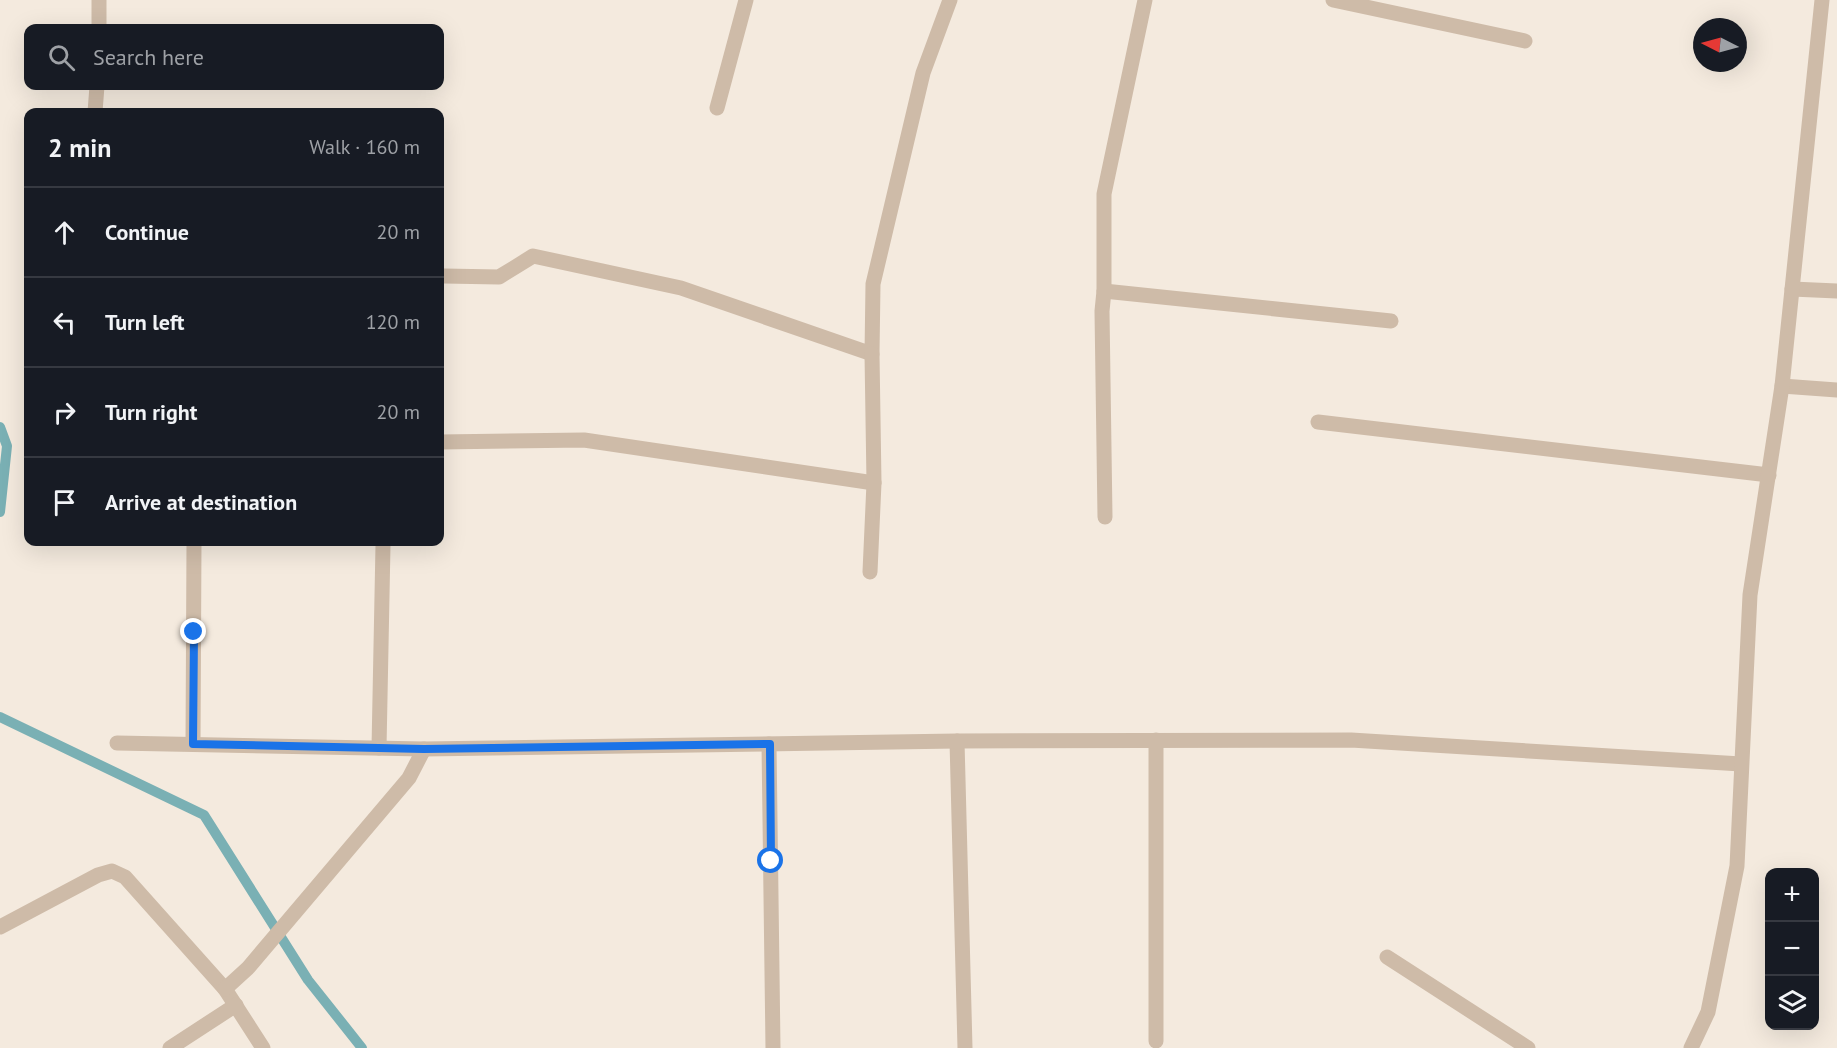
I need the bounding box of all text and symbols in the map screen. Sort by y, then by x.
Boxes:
north arrow [1693,18,1747,72]
search box [24,24,444,90]
icon: search [45,41,78,74]
text: Search here [93,43,204,71]
text: 2 min [48,131,111,164]
text: Walk · 160 m [309,134,420,160]
icon: ahead [48,216,81,249]
text: Continue [105,218,189,246]
text: 20 m [377,219,420,245]
icon: left [48,306,81,339]
text: Turn left [105,308,185,336]
text: 120 m [366,309,420,335]
icon: right [48,396,81,429]
text: Turn right [105,398,197,426]
text: 20 m [377,399,420,425]
icon: arrive [48,486,81,519]
text: Arrive at destination [105,488,297,516]
route end [180,618,206,644]
route start [757,847,783,873]
map controls [1765,868,1819,1030]
button: + [1765,868,1819,922]
button: − [1765,922,1819,976]
button: layers [1765,976,1819,1030]

